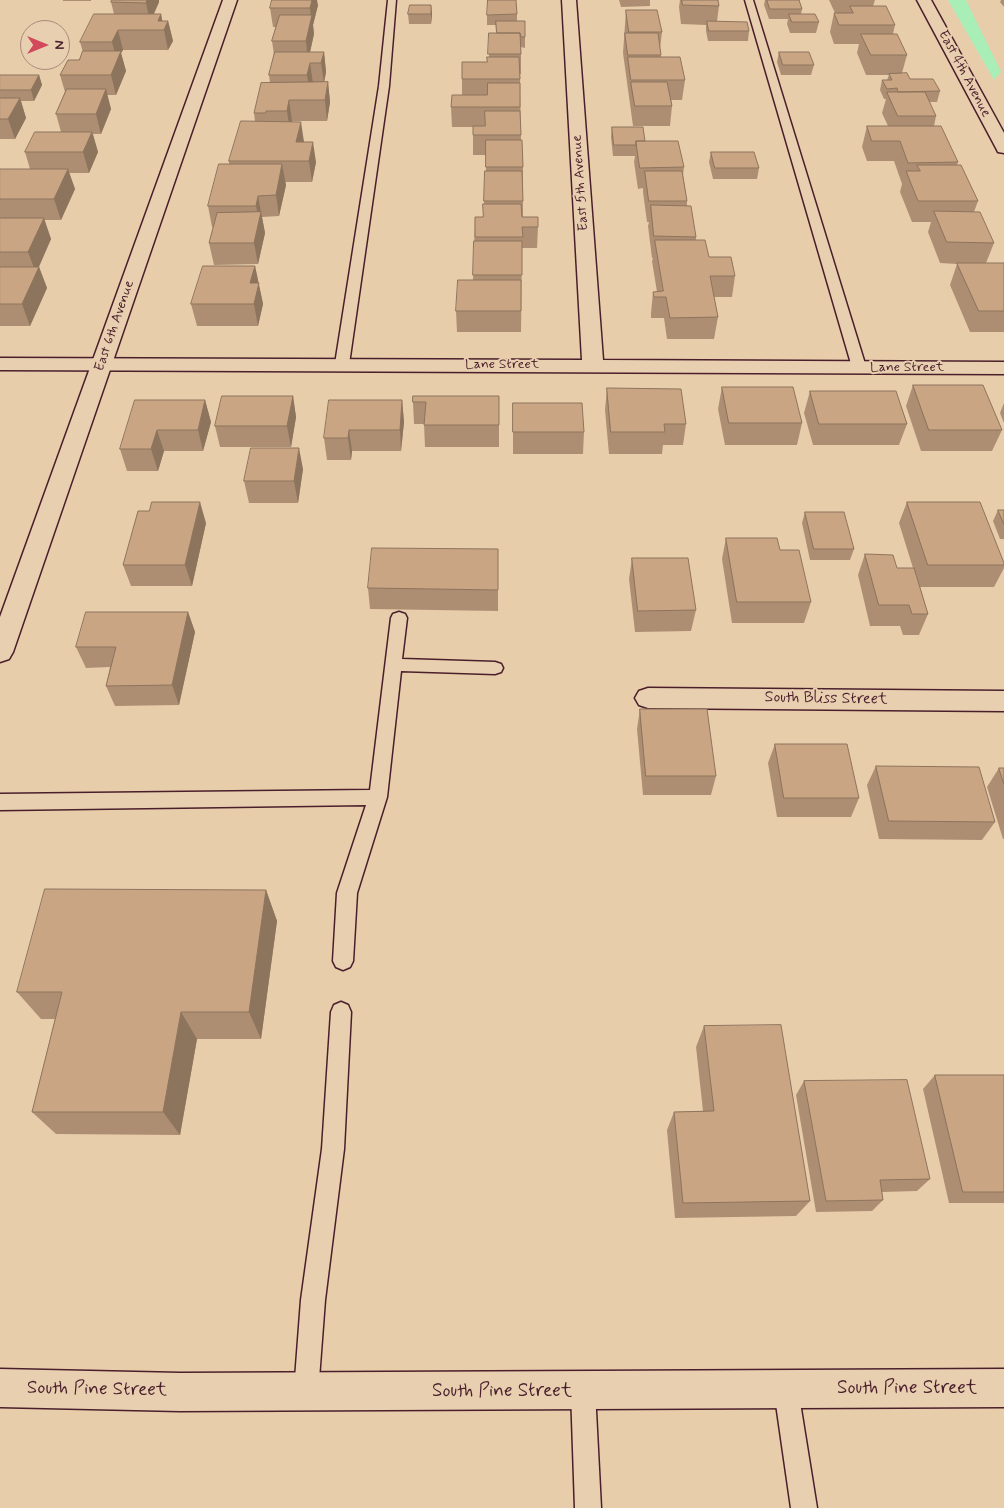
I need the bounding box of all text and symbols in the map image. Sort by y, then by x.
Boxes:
north arrow [20,20,70,70]
street label: East 4th Avenue [934,28,994,120]
text: N [50,40,68,50]
street label: East 5th Avenue [569,134,593,232]
street label: East 6th Avenue [92,278,138,374]
street label: Lane Street [465,357,539,373]
street label: Lane Street [870,360,944,376]
street label: South Bliss Street [764,688,888,710]
street label: South Pine Street [27,1377,167,1403]
street label: South Pine Street [837,1378,977,1400]
street label: South Pine Street [432,1381,572,1403]

